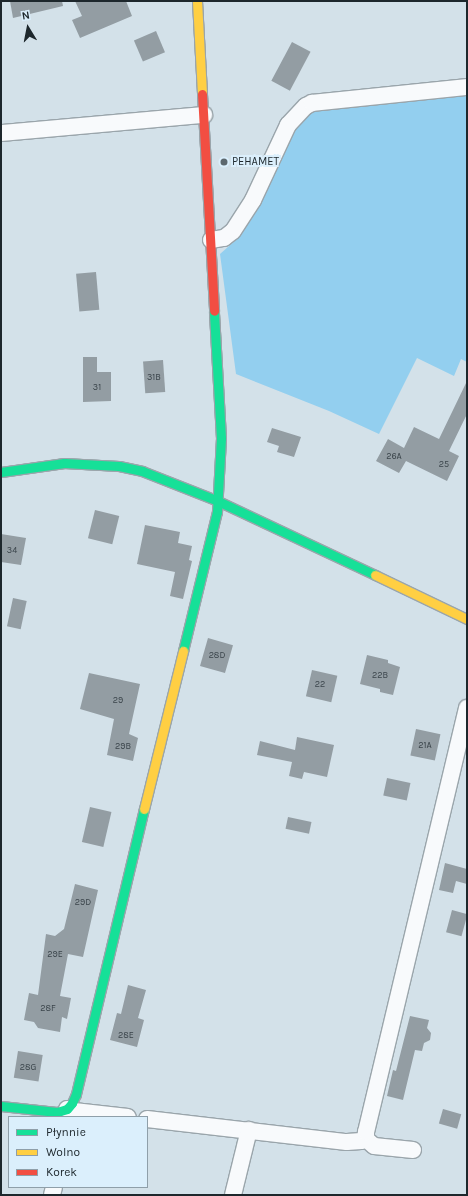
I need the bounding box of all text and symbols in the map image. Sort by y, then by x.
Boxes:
north arrow [8,8,48,48]
text: N [21,9,31,23]
place label: PEHAMET [232,155,279,169]
marker: PEHAMET [219,157,229,167]
house number: 31B [147,372,161,382]
house number: 31 [93,382,101,392]
house number: 26A [386,451,402,461]
house number: 25 [439,459,449,469]
house number: 34 [7,545,17,555]
house number: 28D [209,650,225,660]
house number: 22B [372,670,388,680]
house number: 22 [315,679,325,689]
house number: 29 [113,695,123,705]
house number: 21A [418,740,432,750]
house number: 29B [115,741,131,751]
house number: 29D [75,897,91,907]
house number: 29E [47,949,63,959]
house number: 28F [40,1003,56,1013]
house number: 28E [118,1030,134,1040]
house number: 28G [20,1062,36,1072]
legend [8,1116,148,1188]
text: Płynnie [46,1125,86,1139]
text: Wolno [46,1145,80,1159]
text: Korek [46,1165,77,1179]

